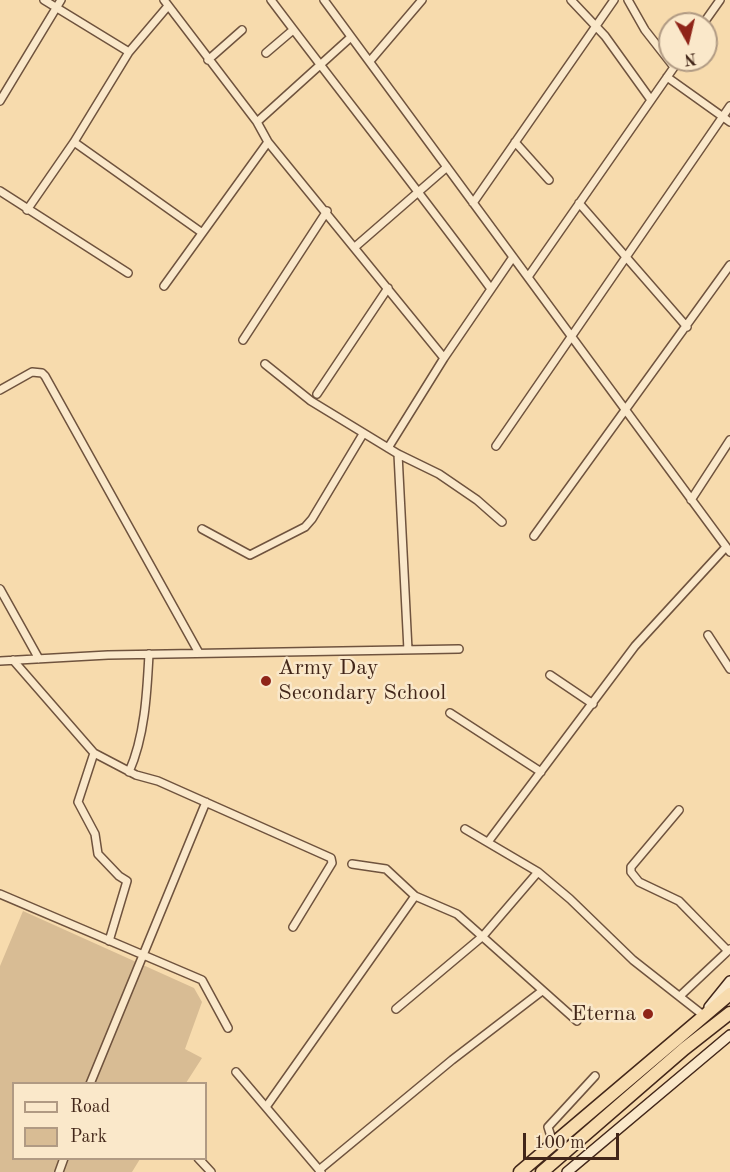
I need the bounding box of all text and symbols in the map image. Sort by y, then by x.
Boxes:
north arrow [658,12,718,72]
text: N [683,49,697,67]
place label: Army Day Secondary School [278,655,446,706]
marker: Army Day Secondary School [259,674,273,688]
place label: Eterna [571,1001,636,1027]
marker: Eterna [641,1007,655,1021]
legend [12,1082,207,1160]
text: Road [70,1098,110,1116]
scale bar [526,1121,622,1159]
text: Park [70,1128,107,1146]
text: 100 m [534,1134,585,1152]

